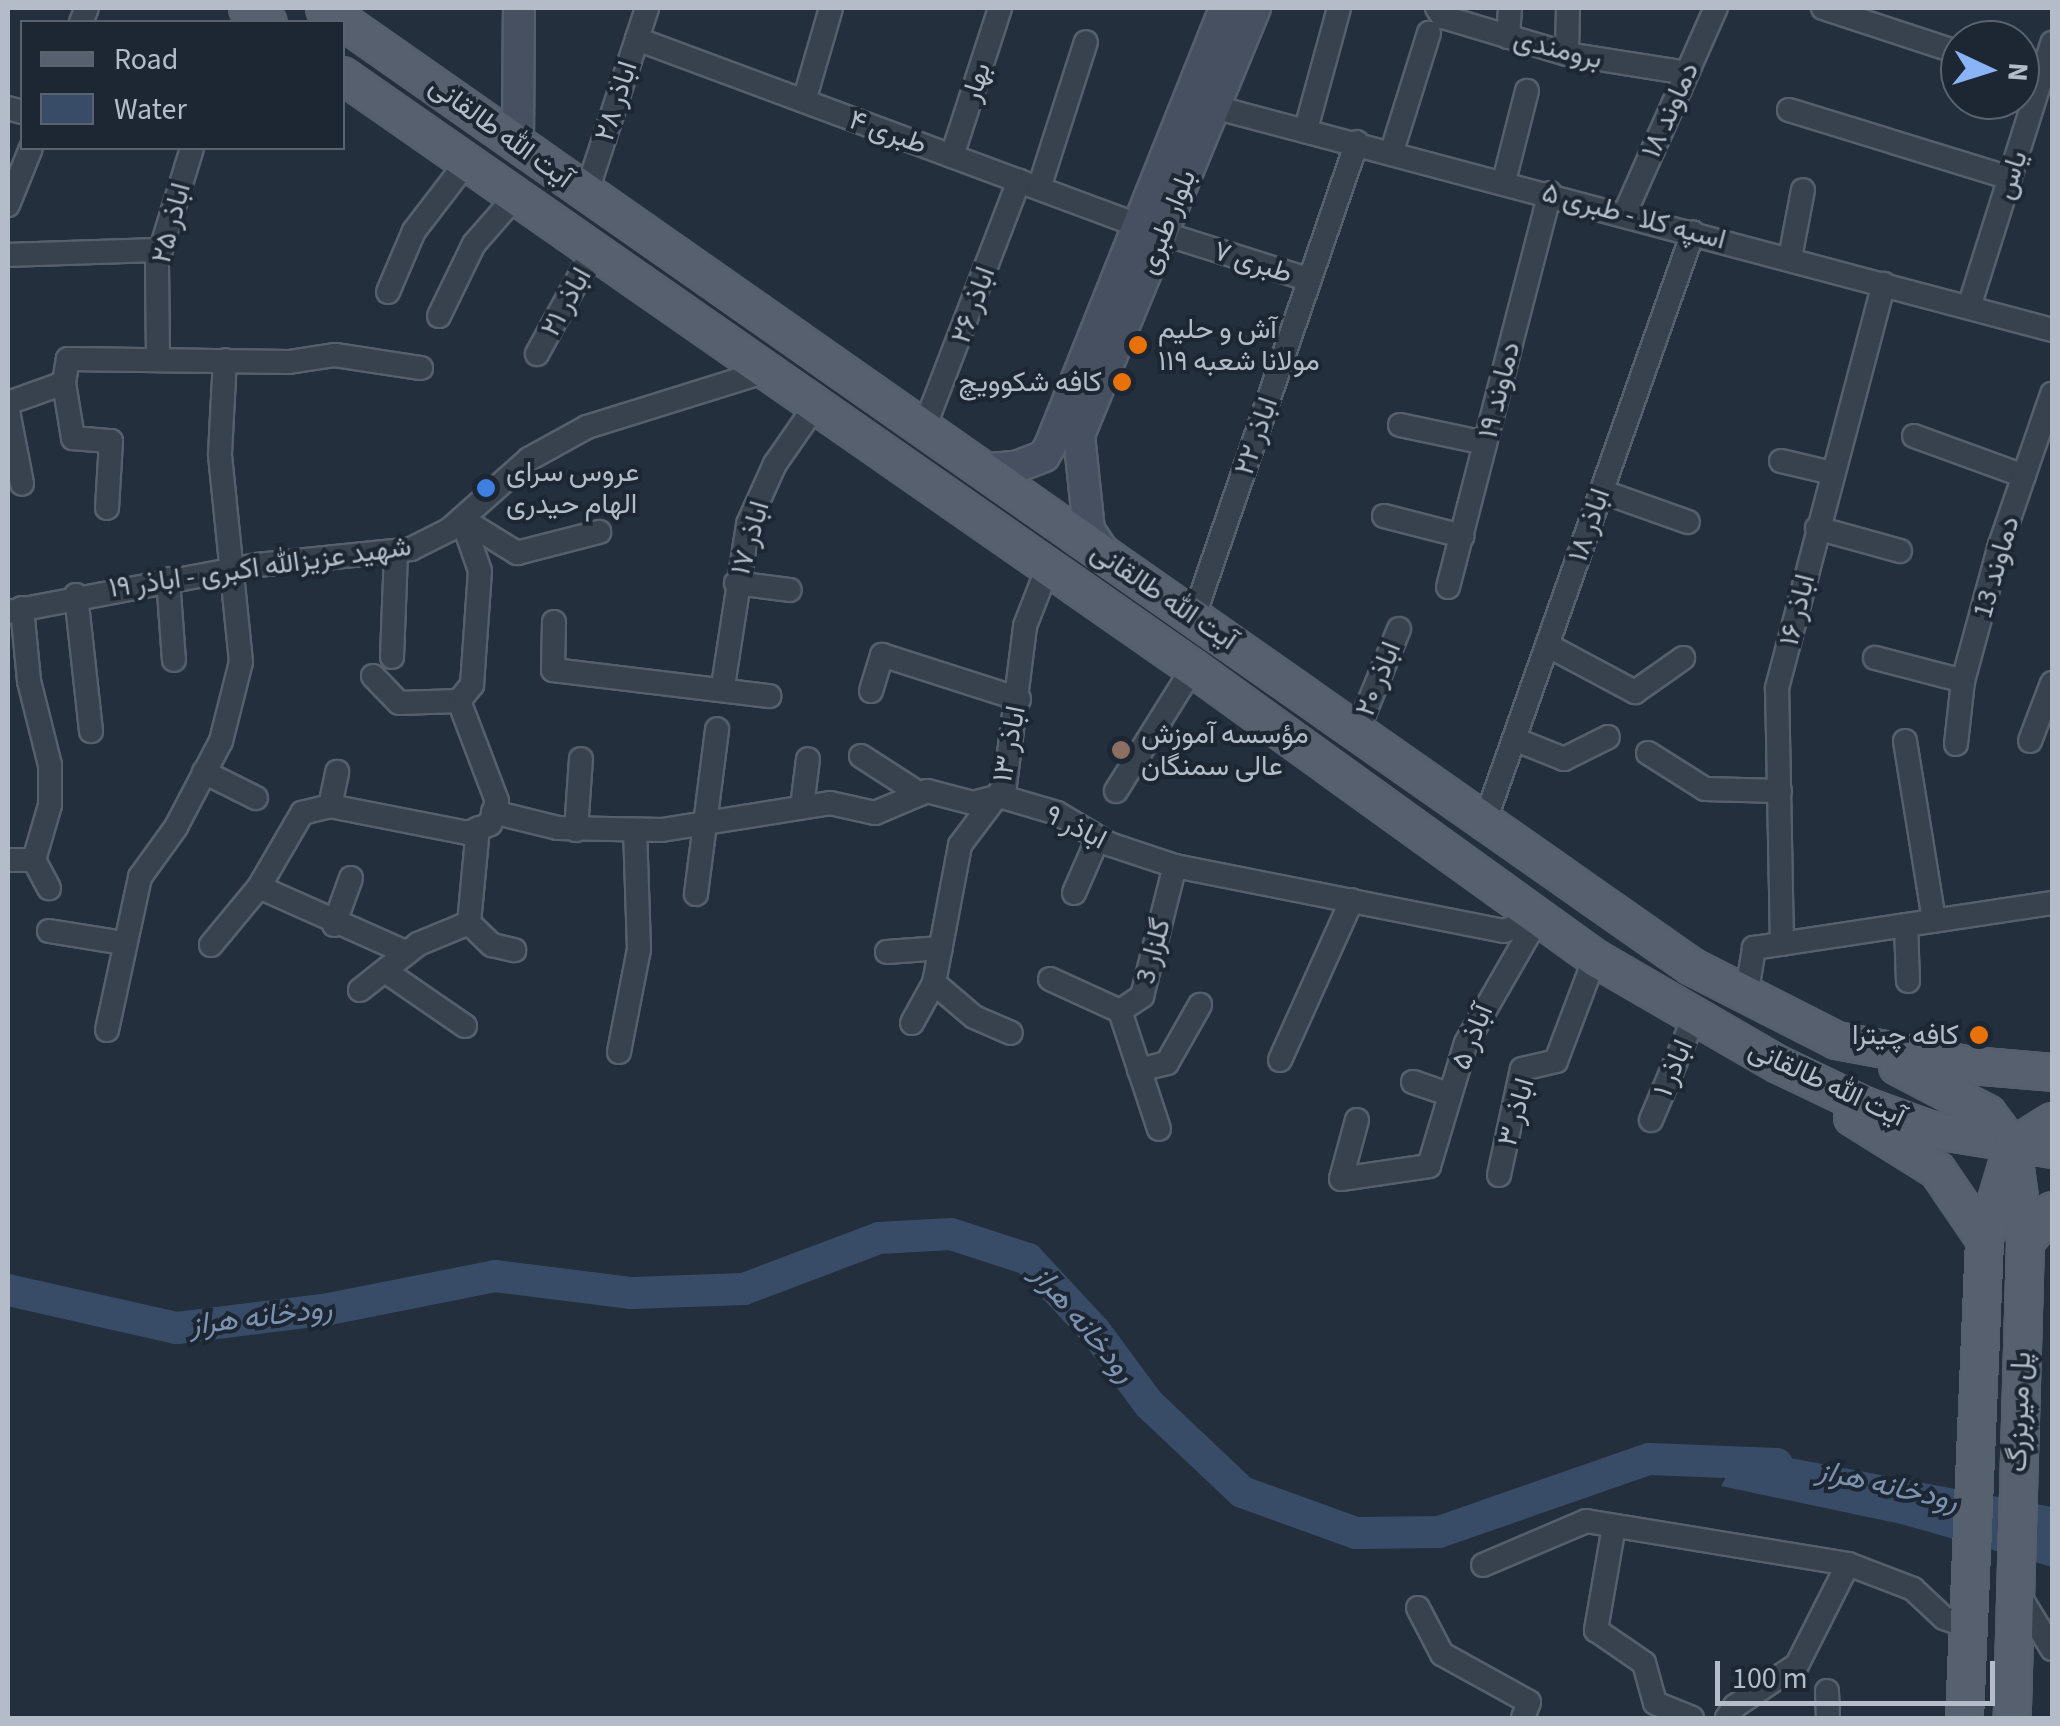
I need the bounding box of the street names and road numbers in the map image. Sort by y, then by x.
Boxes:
street label: برومندی [1510,22,1606,76]
street label: اباذر ۲۸ [587,57,645,145]
street label: دماوند ۱۸ [1634,57,1706,163]
street label: بهار [954,58,998,106]
street label: آیت الله طالقانی [423,69,579,195]
street label: طبری ۴ [845,103,931,161]
street label: یاس [1987,146,2035,204]
street label: بلوار طبری [1131,165,1203,279]
street label: اسپه کلا - طبری ۵ [1539,175,1729,257]
street label: اباذر ۲۵ [144,179,198,267]
street label: طبری ۷ [1209,234,1297,290]
street label: اباذر ۲۱ [534,262,598,342]
street label: اباذر ۲۶ [944,262,1002,348]
street label: دماوند ۱۹ [1471,338,1527,442]
street label: اباذر ۲۲ [1227,393,1285,479]
street label: اباذر ۱۸ [1561,484,1617,566]
street label: اباذر ۱۷ [723,497,777,579]
street label: دماوند 13 [1965,512,2027,622]
street label: شهید عزیزالله اکبری - اباذر ۱۹ [107,529,413,605]
street label: آیت الله طالقانی [1085,535,1243,657]
street label: اباذر ۱۶ [1772,571,1822,649]
street label: اباذر ۲۰ [1348,637,1408,721]
street label: اباذر ۱۳ [985,703,1033,785]
street label: اباذر ۹ [1040,797,1112,857]
street label: گلزار 3 [1128,915,1178,987]
street label: آباذر ۵ [1444,1000,1500,1074]
street label: آیت الله طالقانی [1743,1032,1911,1134]
street label: اباذر ۱ [1646,1034,1700,1102]
street label: اباذر ۳ [1490,1074,1542,1150]
street label: پل میربزرگ [2000,1351,2038,1473]

